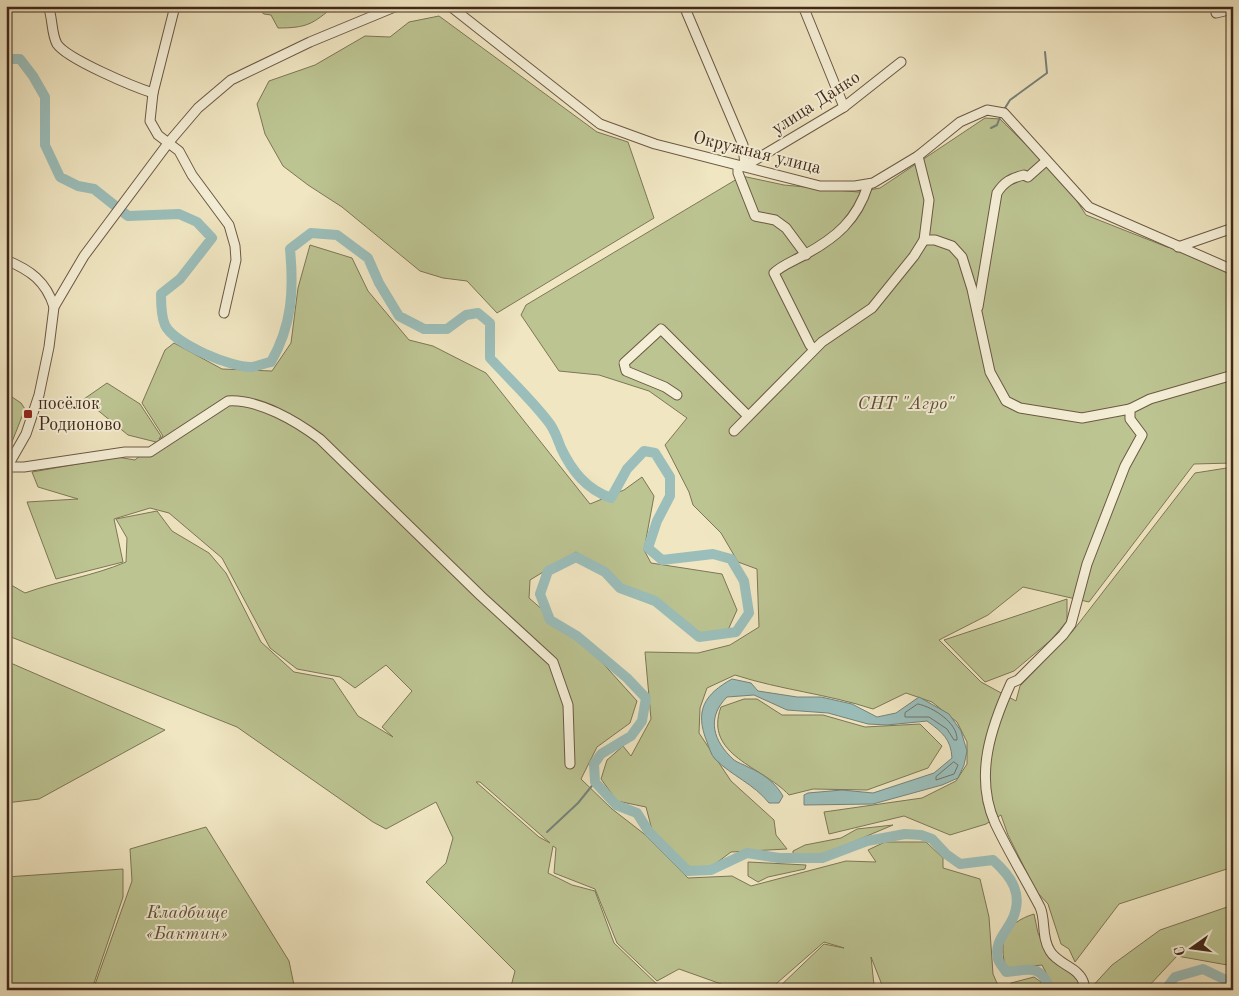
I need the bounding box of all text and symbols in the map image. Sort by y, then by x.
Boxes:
street label: улица Данко [769,68,863,138]
street label: Окружная улица [691,128,823,178]
place label: посёлок Родионово [38,395,122,434]
park label: СНТ "Агро" [858,395,955,413]
marker: посёлок Родионово [22,408,34,420]
park label: Кладбище «Бактин» [145,904,228,943]
north arrow [1166,924,1216,974]
text: С [1172,945,1188,957]

